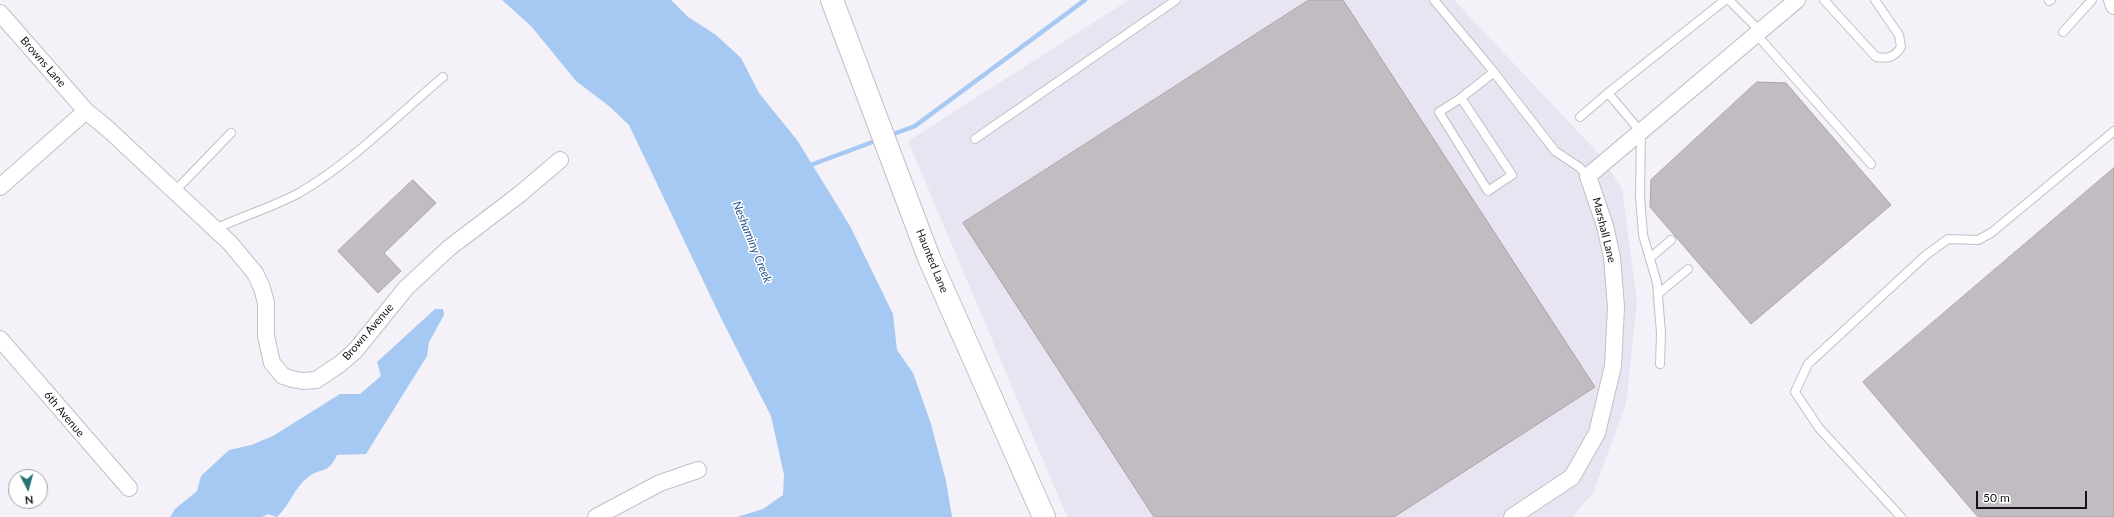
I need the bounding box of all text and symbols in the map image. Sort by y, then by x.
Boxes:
street label: Browns Lane [18,34,68,90]
street label: Marshall Lane [1590,196,1618,264]
water label: Neshaminy Creek [729,199,775,285]
street label: Haunted Lane [913,227,951,295]
street label: Brown Avenue [340,301,396,363]
street label: 6th Avenue [41,388,87,440]
north arrow [8,469,48,509]
scale bar [1978,483,2089,509]
text: 50 m [1983,490,2010,505]
text: N [24,494,34,507]

